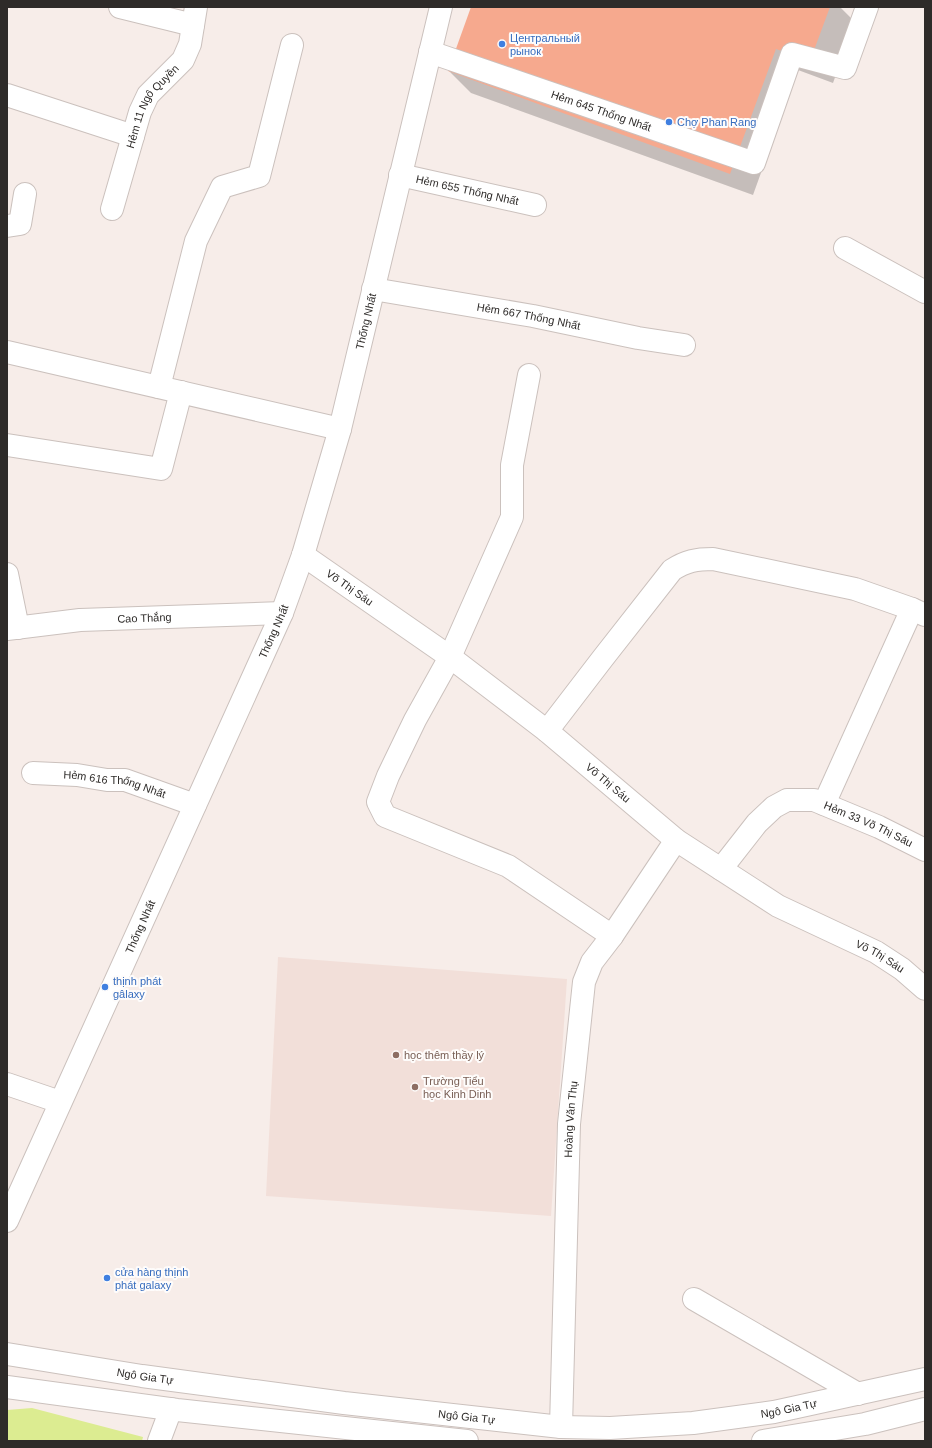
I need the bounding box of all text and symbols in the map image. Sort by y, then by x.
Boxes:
place label: Центральный рынок [510,32,580,57]
marker: Центральный рынок [497,39,507,49]
street label: Hẻm 11 Ngô Quyền [124,62,181,149]
street label: Hẻm 645 Thống Nhất [550,88,653,133]
place label: Chợ Phan Rang [677,116,756,128]
marker: Chợ Phan Rang [664,117,674,127]
street label: Hẻm 655 Thống Nhất [415,173,520,207]
street label: Thống Nhất [353,292,378,351]
street label: Hẻm 667 Thống Nhất [476,301,581,332]
street label: Võ Thị Sáu [324,567,376,608]
street label: Thống Nhất [256,603,291,660]
street label: Cao Thắng [117,611,172,625]
street label: Võ Thị Sáu [584,761,633,805]
street label: Hẻm 616 Thống Nhất [63,768,168,800]
street label: Hẻm 33 Võ Thị Sáu [822,799,915,849]
street label: Thống Nhất [123,898,157,955]
street label: Võ Thị Sáu [854,937,907,975]
place label: thịnh phát gâlaxy [113,975,161,1000]
marker: thịnh phát gâlaxy [100,982,110,992]
place label: học thêm thầy lý [404,1049,485,1061]
marker: học thêm thầy lý [391,1050,401,1060]
place label: Trường Tiểu học Kinh Dinh [423,1075,492,1100]
street label: Hoàng Văn Thụ [562,1080,580,1158]
marker: Trường Tiểu học Kinh Dinh [410,1082,420,1092]
place label: cửa hàng thịnh phát galaxy [115,1266,188,1291]
marker: cửa hàng thịnh phát galaxy [102,1273,112,1283]
street label: Ngô Gia Tự [116,1366,175,1386]
street label: Ngô Gia Tự [760,1397,819,1420]
street label: Ngô Gia Tự [438,1407,496,1426]

